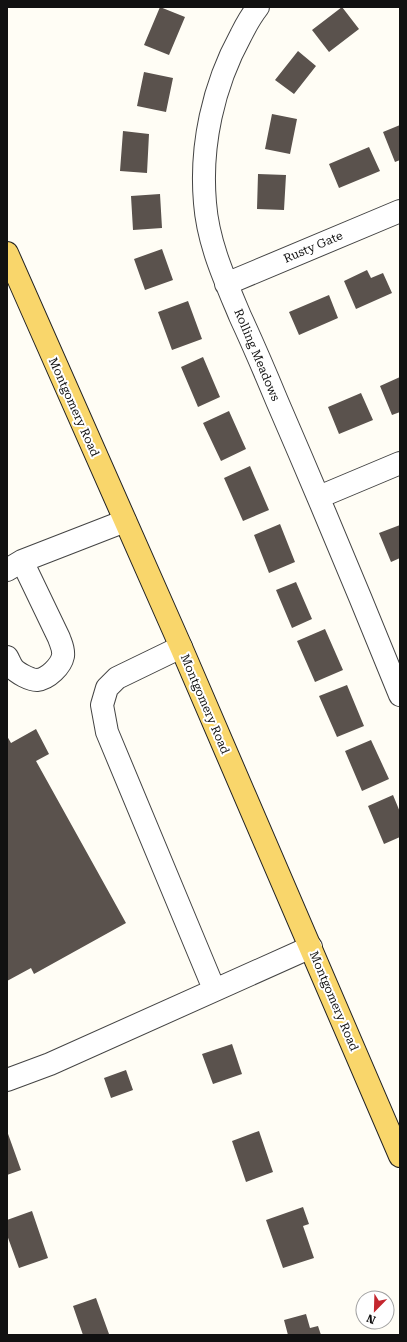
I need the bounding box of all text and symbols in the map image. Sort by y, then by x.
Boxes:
street label: Rusty Gate [281,228,345,266]
street label: Rolling Meadows [231,307,283,404]
street label: Montgomery Road [46,355,102,459]
street label: Montgomery Road [178,652,232,756]
street label: Montgomery Road [307,949,361,1053]
north arrow [355,1290,395,1330]
text: N [364,1311,378,1326]

